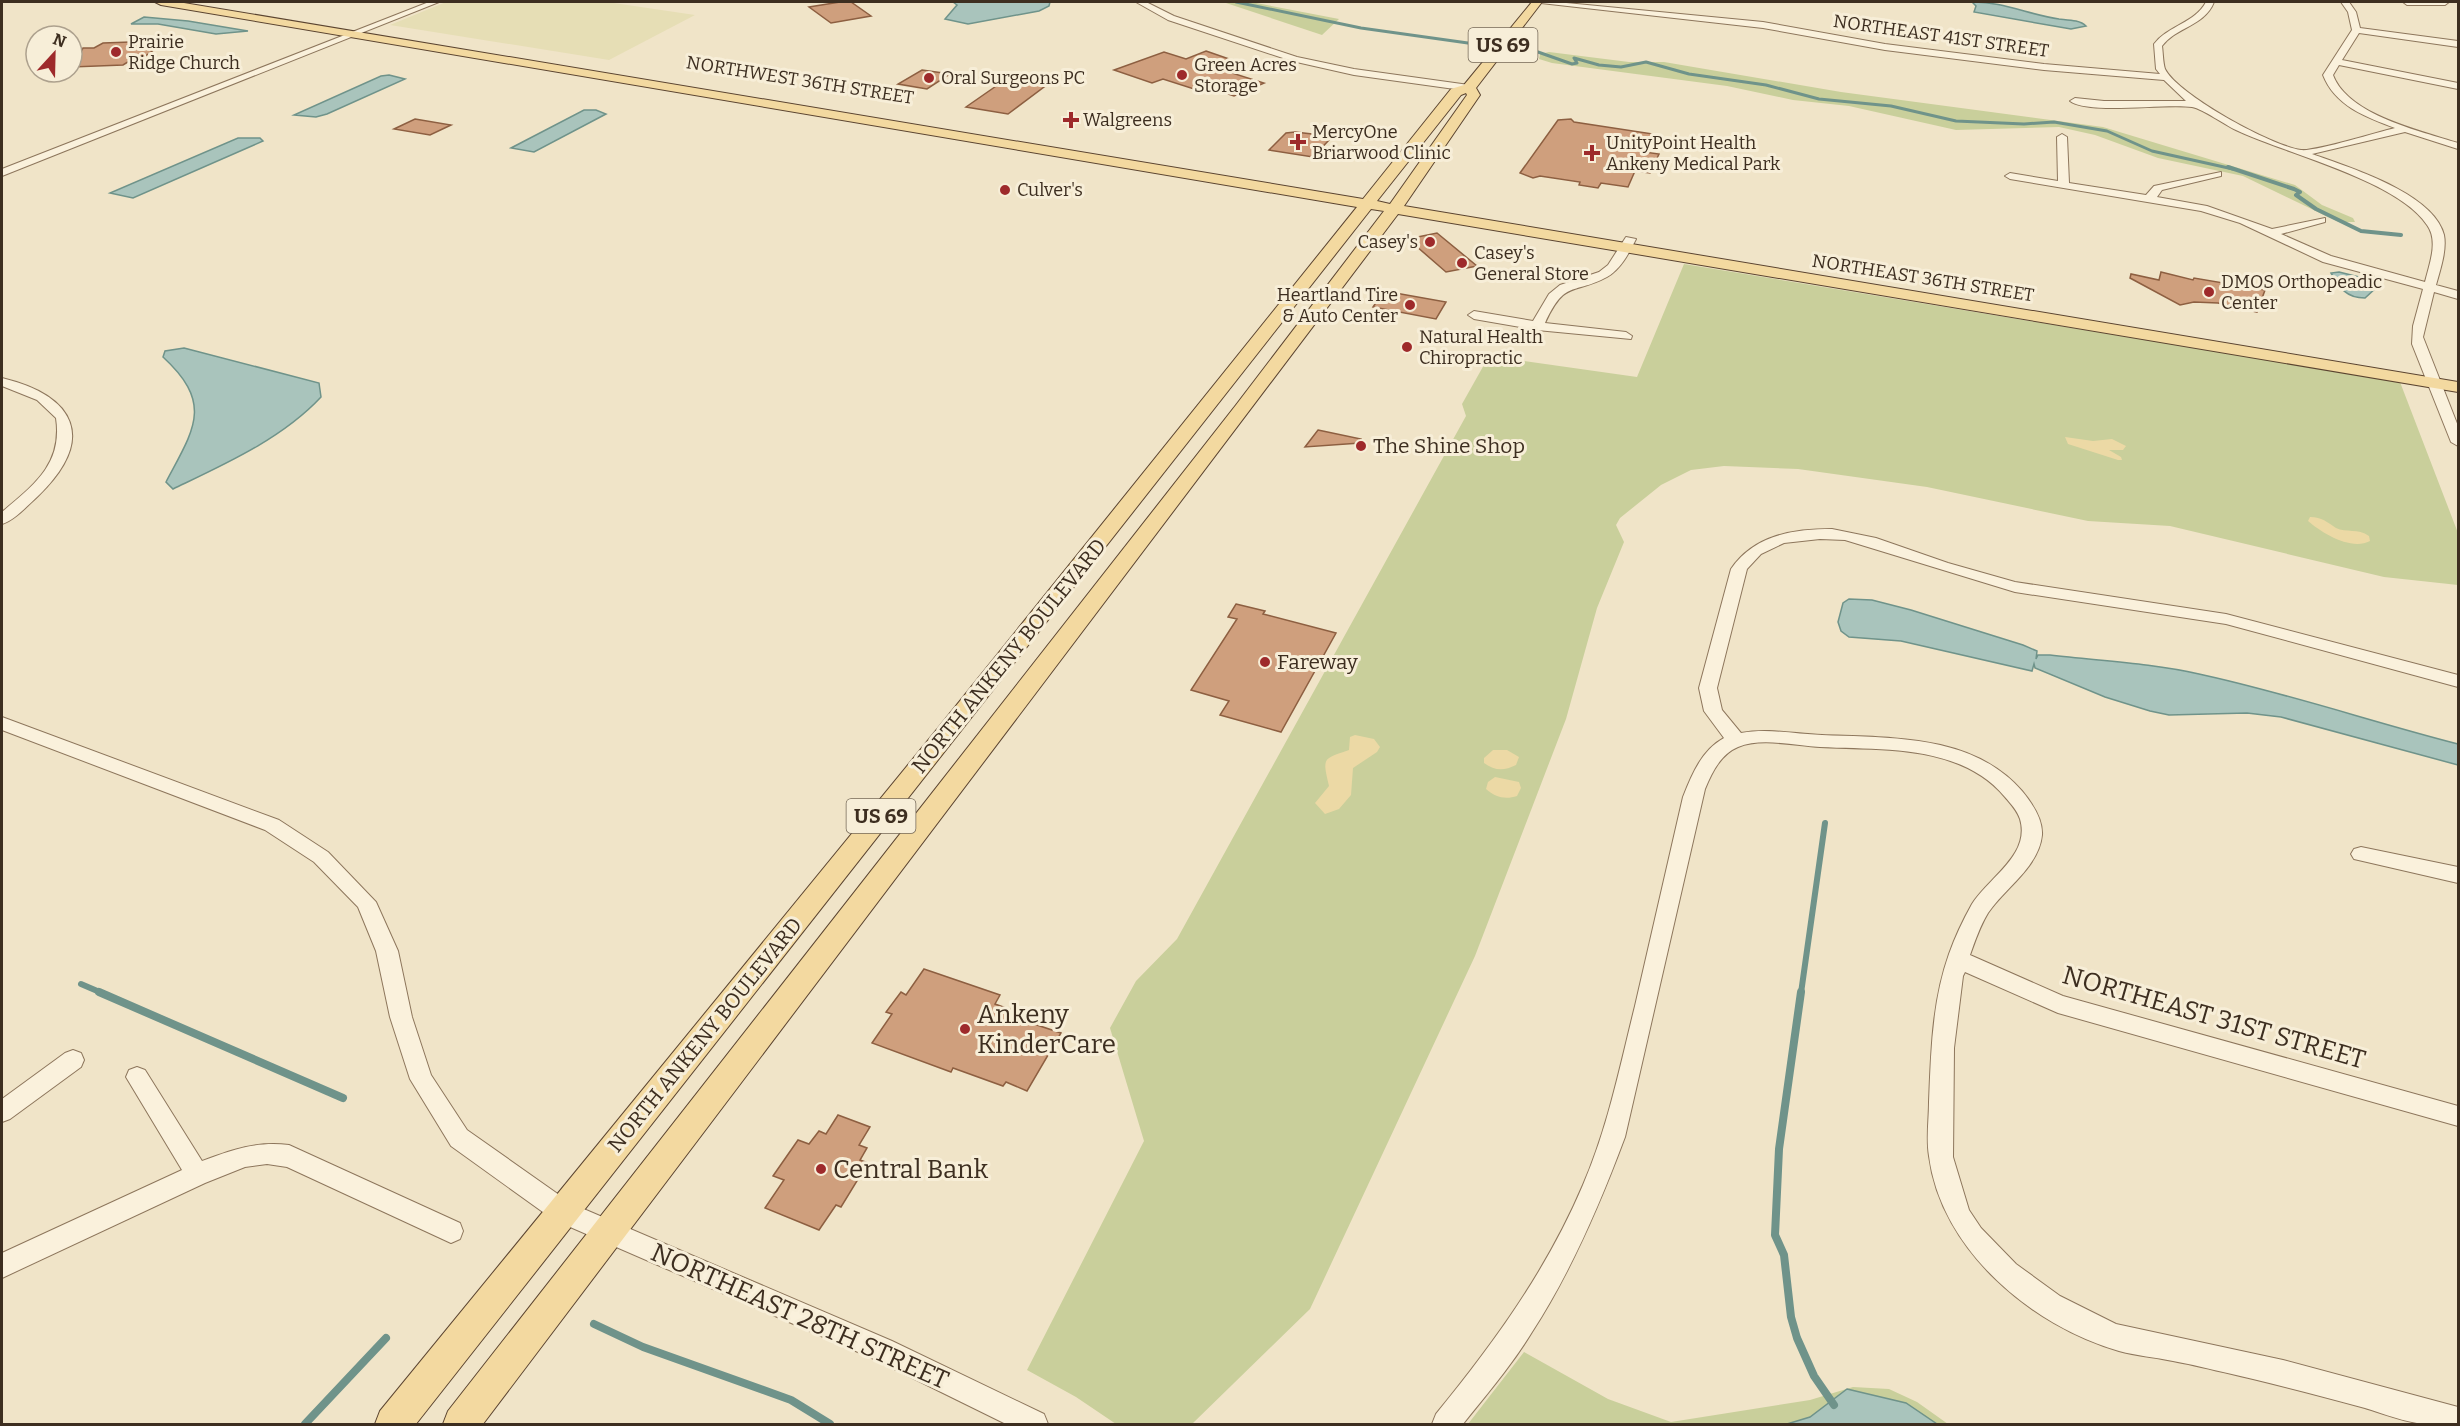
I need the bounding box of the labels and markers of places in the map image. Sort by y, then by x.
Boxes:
place label: Prairie Ridge Church [128,31,240,74]
marker: Prairie Ridge Church [109,45,123,59]
place label: Green Acres Storage [1194,54,1297,97]
place label: Oral Surgeons PC [941,67,1085,89]
marker: Green Acres Storage [1175,68,1189,82]
marker: Oral Surgeons PC [922,71,936,85]
place label: Walgreens [1083,109,1172,131]
marker: Walgreens [1064,113,1078,127]
place label: MercyOne Briarwood Clinic [1312,121,1451,164]
place label: UnityPoint Health Ankeny Medical Park [1606,132,1781,175]
marker: MercyOne Briarwood Clinic [1289,133,1307,151]
marker: UnityPoint Health Ankeny Medical Park [1583,144,1601,162]
place label: Culver's [1017,179,1083,201]
marker: Culver's [998,183,1012,197]
place label: Casey's [1357,231,1418,253]
marker: Casey's [1423,235,1437,249]
place label: Casey's General Store [1474,242,1589,285]
marker: Casey's General Store [1455,256,1469,270]
place label: DMOS Orthopeadic Center [2221,271,2382,314]
place label: Heartland Tire & Auto Center [1277,284,1398,327]
marker: DMOS Orthopeadic Center [2202,285,2216,299]
marker: Heartland Tire & Auto Center [1403,298,1417,312]
place label: Natural Health Chiropractic [1419,326,1543,369]
marker: Natural Health Chiropractic [1400,340,1414,354]
place label: The Shine Shop [1373,433,1525,459]
marker: The Shine Shop [1354,439,1368,453]
place label: Fareway [1277,649,1359,675]
marker: Fareway [1258,655,1272,669]
place label: Ankeny KinderCare [977,999,1116,1060]
marker: Ankeny KinderCare [958,1022,972,1036]
place label: Central Bank [833,1154,989,1185]
marker: Central Bank [814,1162,828,1176]

